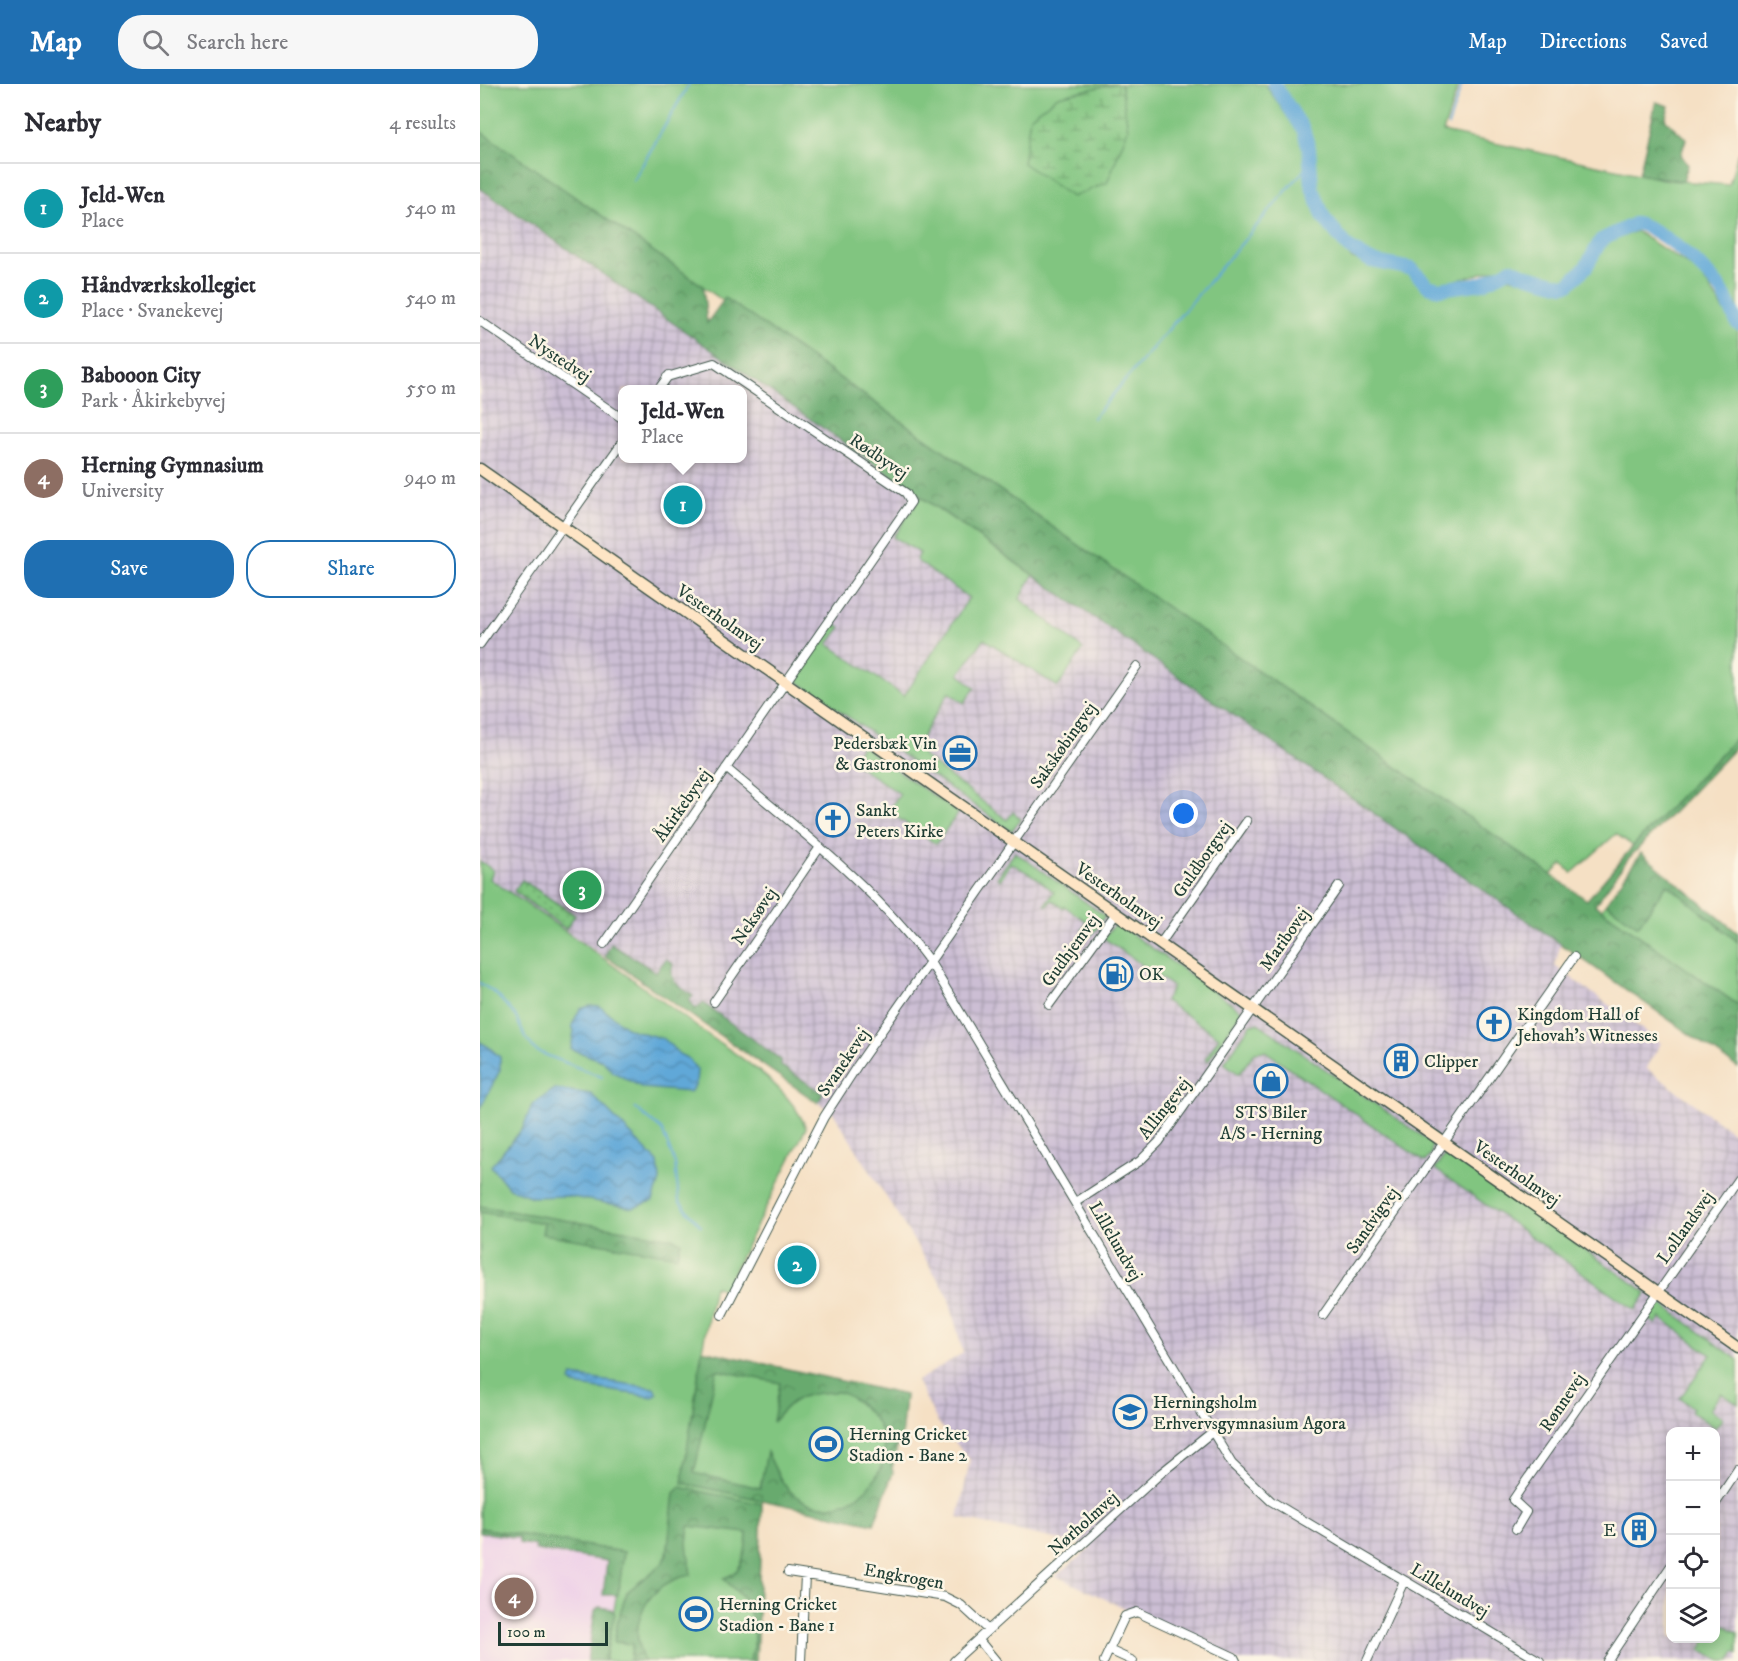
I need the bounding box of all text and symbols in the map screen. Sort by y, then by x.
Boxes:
search box [118,15,538,69]
text: Map [30,25,82,60]
icon: search [139,26,172,59]
text: Search here [187,29,288,56]
text: Map [1468,29,1507,55]
text: Directions [1540,29,1627,55]
text: Saved [1660,29,1708,55]
text: Nearby [24,107,101,140]
text: 4 results [389,111,456,136]
text: Jeld-Wen [81,182,165,209]
text: 1 [40,196,47,221]
text: 540 m [406,196,456,221]
text: Place [81,209,124,234]
text: Håndværkskollegiet [81,272,256,299]
text: 2 [39,286,48,311]
text: 540 m [406,286,456,311]
text: Place · Svanekevej [81,299,223,324]
street label: Nystedvej [524,330,595,388]
text: Babooon City [81,362,201,389]
text: 3 [40,376,47,401]
text: 550 m [406,376,456,401]
popup [618,385,747,463]
text: Park · Åkirkebyvej [81,389,226,414]
text: Jeld-Wen [641,398,724,425]
text: Place [641,425,684,450]
street label: Rødbyvej [845,429,912,484]
text: Herning Gymnasium [81,452,264,479]
text: 4 [38,466,49,491]
text: 940 m [404,466,456,491]
text: University [81,479,164,504]
pin: 1 [664,482,702,528]
button: Save [24,540,234,598]
button: Share [246,540,456,598]
street label: Vesterholmvej [671,579,767,656]
street label: Sakskøbingvej [1026,698,1102,793]
place label: Pedersbæk Vin & Gastronomi [833,733,938,776]
office icon: Pedersbæk Vin & Gastronomi [942,735,978,771]
street label: Åkirkebyvej [649,764,716,846]
your location [1169,799,1198,828]
place label: Sankt Peters Kirke [856,800,944,843]
church icon: Sankt Peters Kirke [815,802,851,838]
street label: Guldborgvej [1168,817,1237,902]
street label: Vesterholmvej [1070,857,1166,934]
pin: 3 [562,868,602,912]
street label: Neksøvej [727,883,782,950]
street label: Maribovej [1255,904,1315,975]
street label: Gudhjemvej [1037,910,1105,991]
fuel station icon: OK [1098,956,1134,992]
place label: OK [1139,964,1165,986]
place label: Kingdom Hall of Jehovah's Witnesses [1515,1004,1658,1047]
church icon: Kingdom Hall of Jehovah's Witnesses [1476,1006,1512,1042]
street label: Svanekevej [813,1024,875,1101]
building icon: Clipper [1383,1043,1419,1079]
place label: Clipper [1424,1051,1479,1073]
shop icon: STS Biler A/S - Herning [1253,1063,1289,1099]
street label: Allingevej [1134,1073,1196,1144]
place label: STS Biler A/S - Herning [1220,1102,1322,1145]
street label: Vesterholmvej [1468,1135,1564,1212]
street label: Sandvigvej [1342,1183,1404,1258]
street label: Lollandsvej [1653,1187,1719,1268]
street label: Lillelundvej [1084,1198,1147,1285]
pin: 2 [778,1242,816,1288]
street label: Rønnevej [1535,1369,1591,1436]
place label: Herningsholm Erhvervsgymnasium Agora [1153,1392,1346,1435]
school or university icon: Herningsholm Erhvervsgymnasium Agora [1112,1394,1148,1430]
place label: Herning Cricket Stadion - Bane 2 [849,1424,967,1467]
sports icon: Herning Cricket Stadion - Bane 2 [808,1426,844,1462]
map controls [1666,1427,1720,1643]
button: + [1666,1427,1720,1481]
button: − [1666,1481,1720,1535]
street label: Nørholmvej [1044,1487,1123,1561]
building icon: E [1621,1512,1657,1548]
place label: E [1603,1520,1616,1542]
button: locate [1666,1535,1720,1589]
street label: Engkrogen [862,1559,946,1595]
street label: Lillelundvej [1406,1559,1493,1623]
pin: 4 [495,1574,534,1620]
button: layers [1666,1589,1720,1643]
place label: Herning Cricket Stadion - Bane 1 [719,1594,837,1637]
sports icon: Herning Cricket Stadion - Bane 1 [678,1596,714,1632]
scale bar [498,1619,608,1646]
text: 100 m [507,1622,546,1642]

